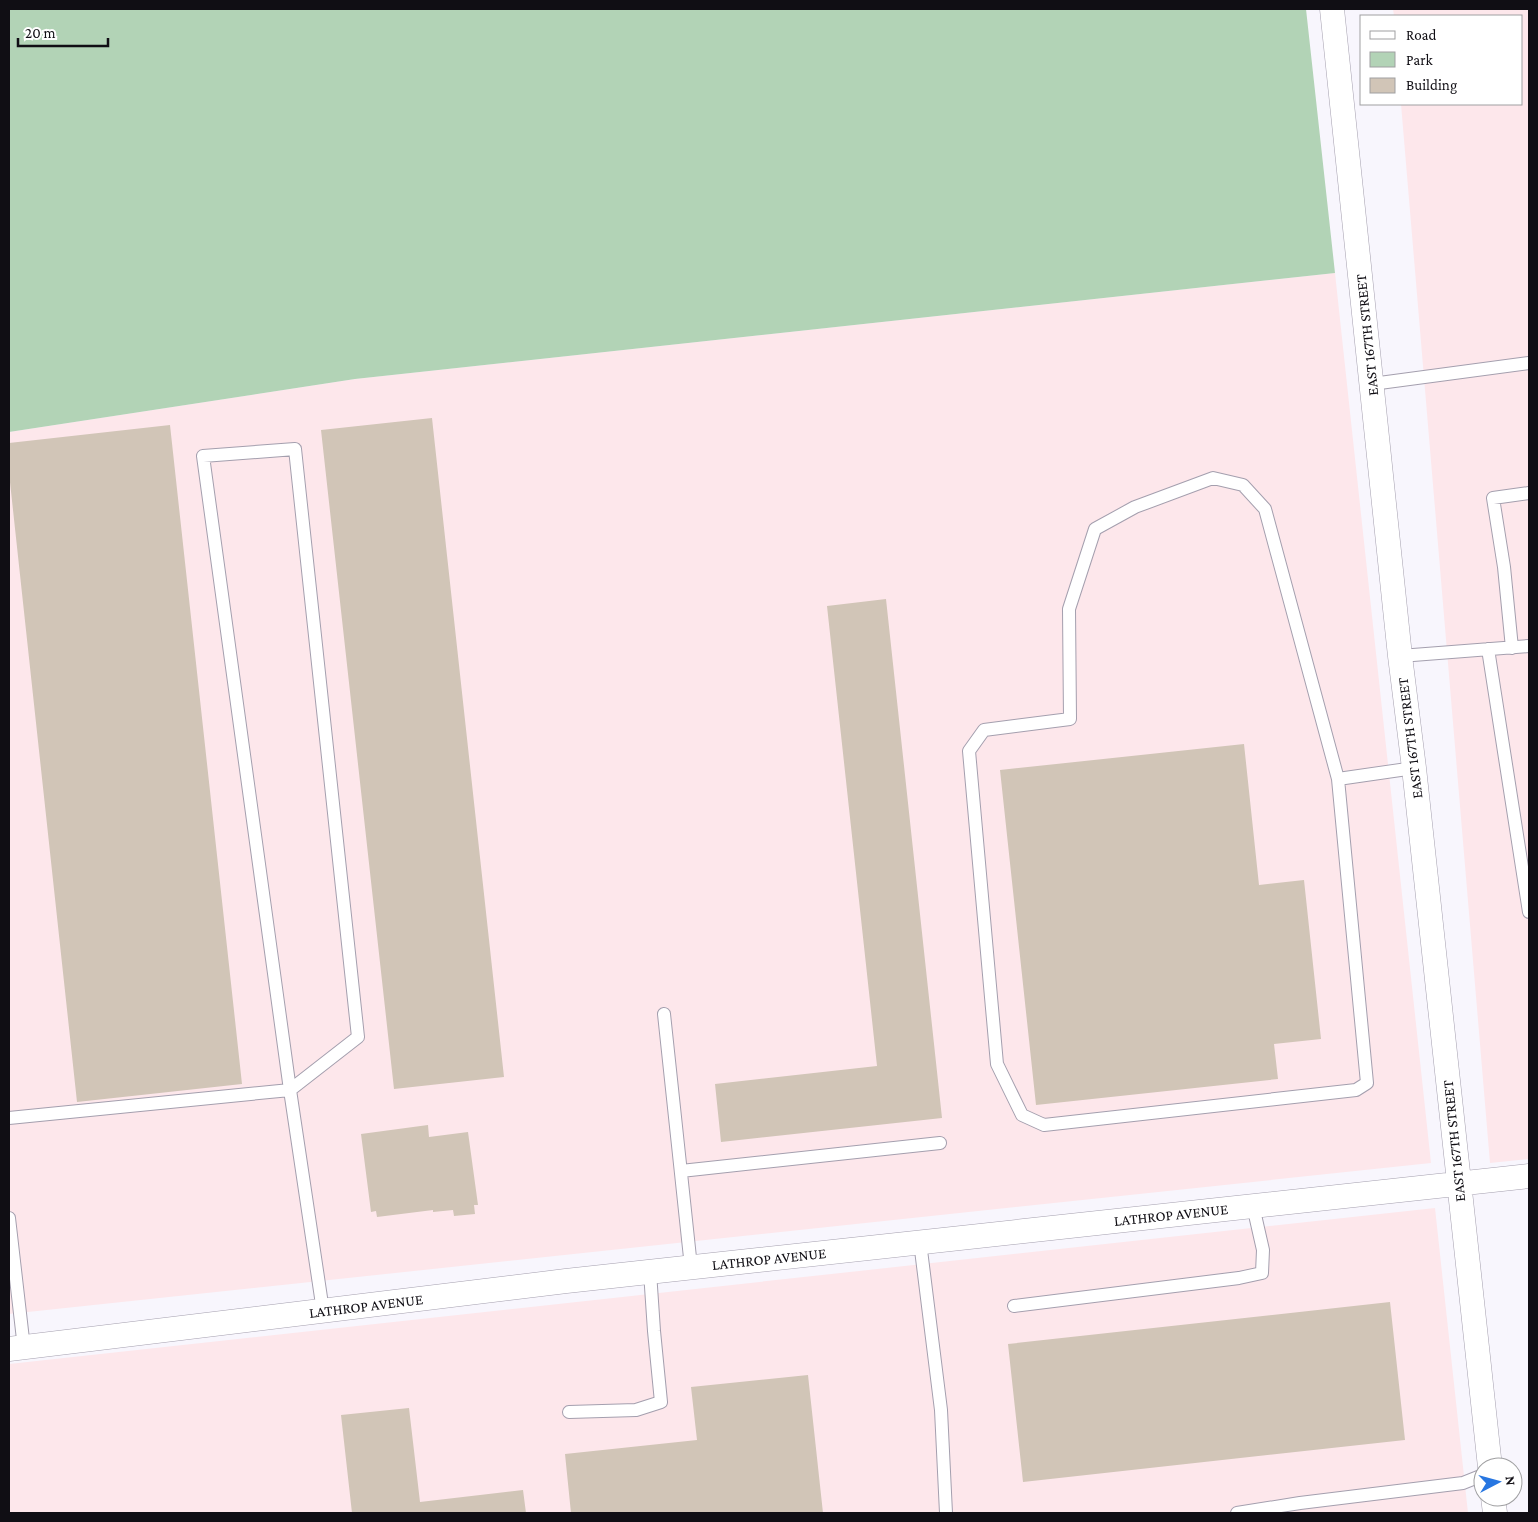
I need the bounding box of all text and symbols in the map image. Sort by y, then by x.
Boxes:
scale bar [18,15,108,47]
legend [1360,15,1523,105]
text: 20 m [25,25,56,41]
text: Road [1406,27,1437,43]
text: Park [1406,52,1433,68]
text: Building [1406,77,1457,94]
street label: EAST 167TH STREET [1353,273,1381,397]
street label: EAST 167TH STREET [1395,676,1425,800]
street label: EAST 167TH STREET [1440,1079,1468,1203]
street label: LATHROP AVENUE [1113,1201,1229,1229]
street label: LATHROP AVENUE [711,1245,827,1273]
street label: LATHROP AVENUE [308,1291,424,1321]
north arrow [1473,1457,1523,1507]
text: N [1502,1475,1519,1487]

